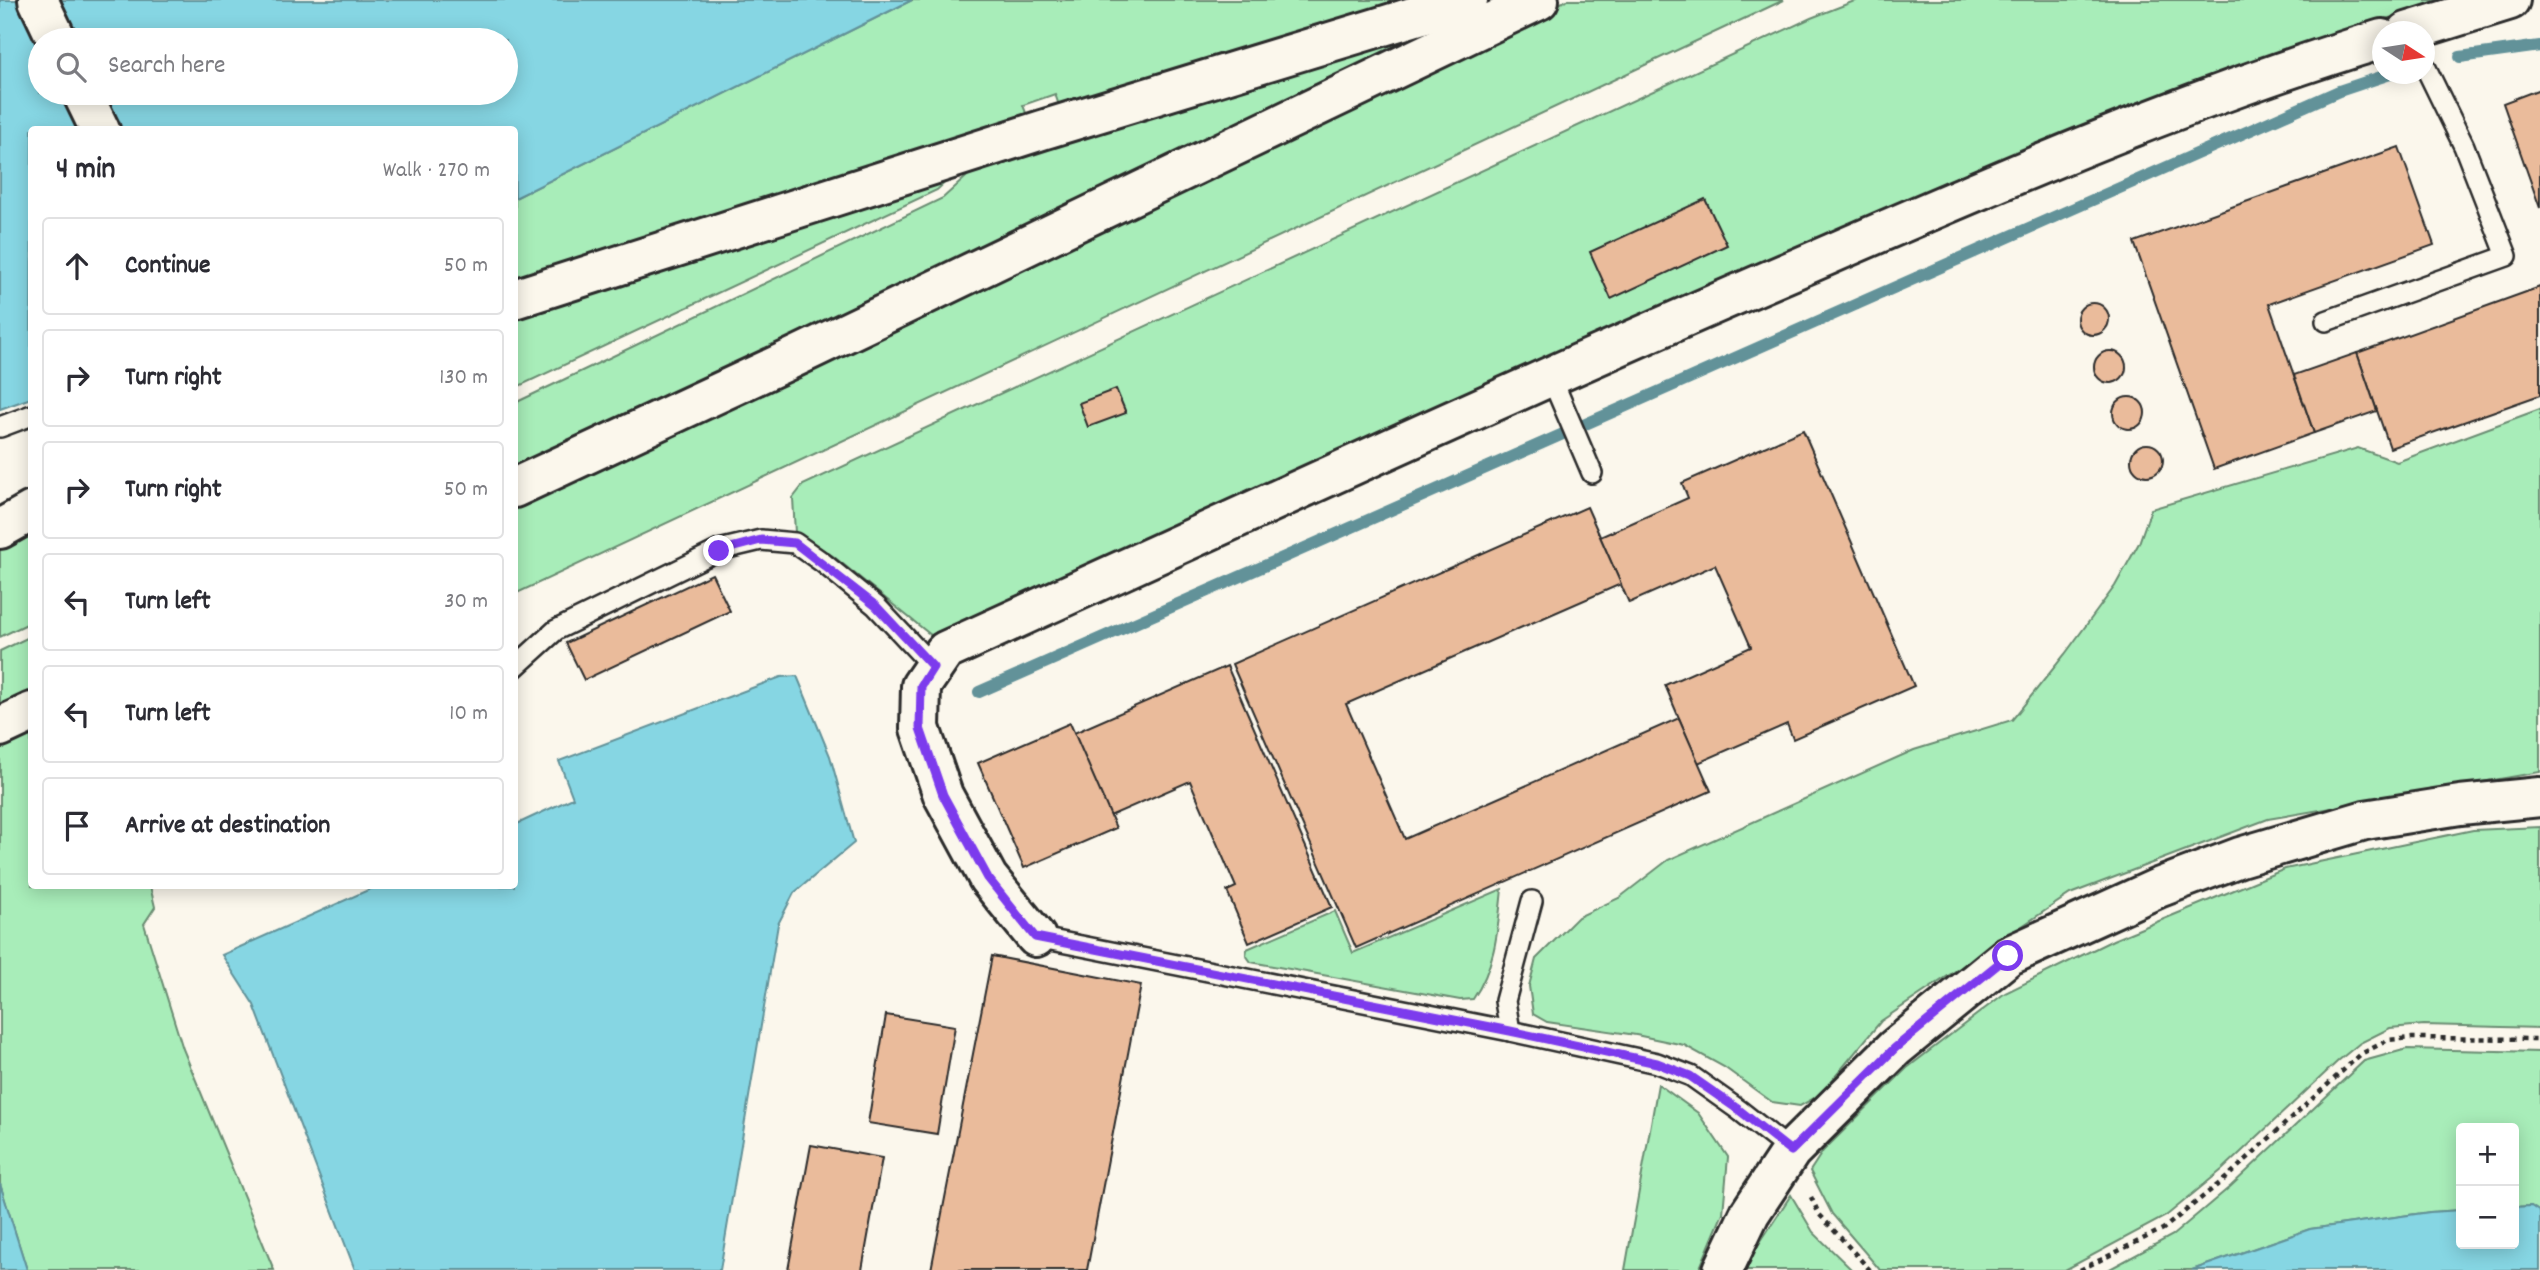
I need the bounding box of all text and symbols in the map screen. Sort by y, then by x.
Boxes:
north arrow [2372,21,2435,84]
search box [28,28,518,105]
icon: search [52,48,90,86]
text: Search here [108,48,226,85]
text: 4 min [56,150,115,193]
text: Walk · 270 m [383,155,490,188]
icon: ahead [58,247,96,285]
text: Continue [125,248,210,285]
text: 50 m [444,250,488,283]
icon: right [58,359,96,397]
text: Turn right [125,360,222,397]
text: 130 m [439,362,488,395]
icon: right [58,471,96,509]
text: Turn right [125,472,222,509]
text: 50 m [444,474,488,507]
route end [703,535,734,566]
icon: left [58,583,96,621]
text: Turn left [125,584,211,621]
text: 30 m [444,586,488,619]
icon: left [58,695,96,733]
text: Turn left [125,696,211,733]
text: 10 m [449,698,488,731]
icon: arrive [58,807,96,845]
text: Arrive at destination [125,808,330,845]
route start [1992,940,2023,971]
map controls [2456,1123,2519,1249]
button: + [2456,1123,2519,1186]
button: − [2456,1186,2519,1249]

